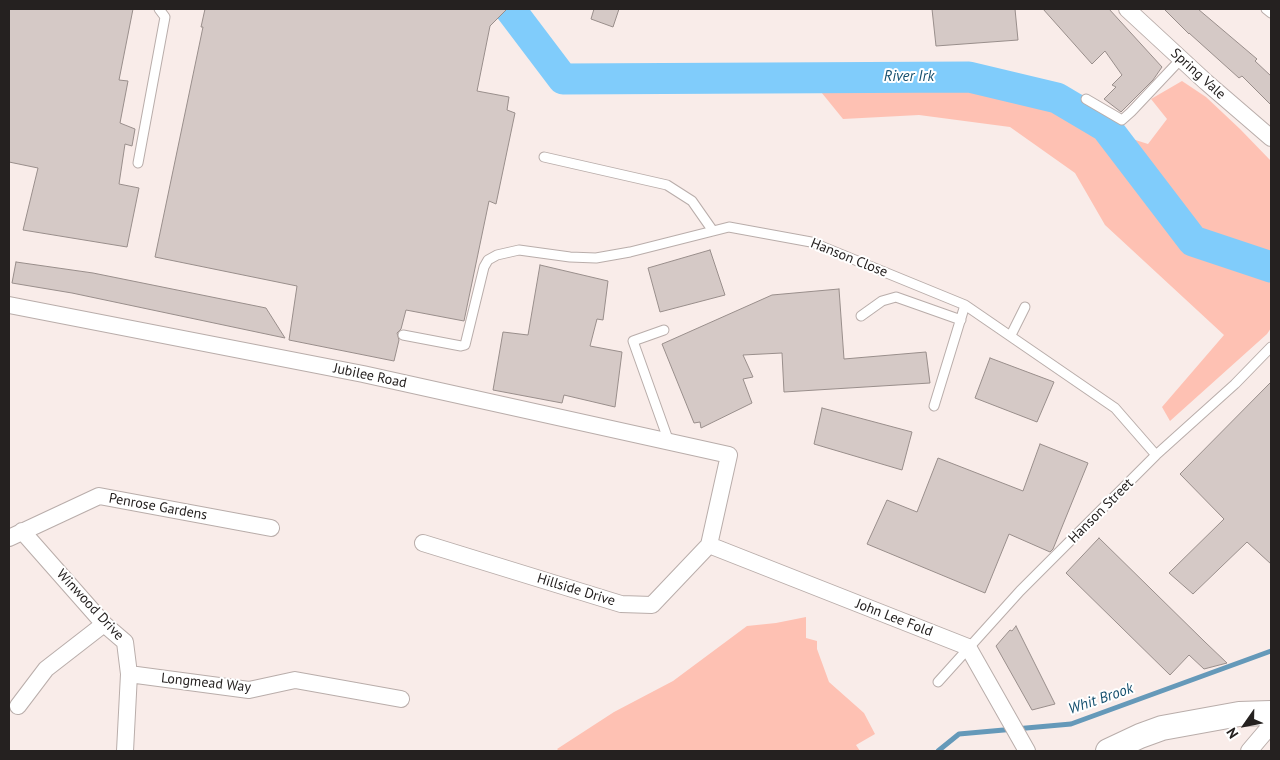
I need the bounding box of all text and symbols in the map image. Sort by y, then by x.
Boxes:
street label: Spring Vale [1167,45,1229,103]
water label: River Irk [884,68,934,86]
street label: Hanson Close [808,235,890,281]
street label: Jubilee Road [332,360,408,392]
street label: Hanson Street [1065,475,1137,547]
street label: Penrose Gardens [108,490,208,524]
street label: Winwood Drive [53,566,127,644]
street label: Hillside Drive [535,570,617,610]
street label: John Lee Fold [853,596,935,640]
street label: Longmead Way [160,670,252,696]
water label: Whit Brook [1066,680,1136,718]
north arrow [1220,700,1270,750]
text: N [1222,724,1242,742]

